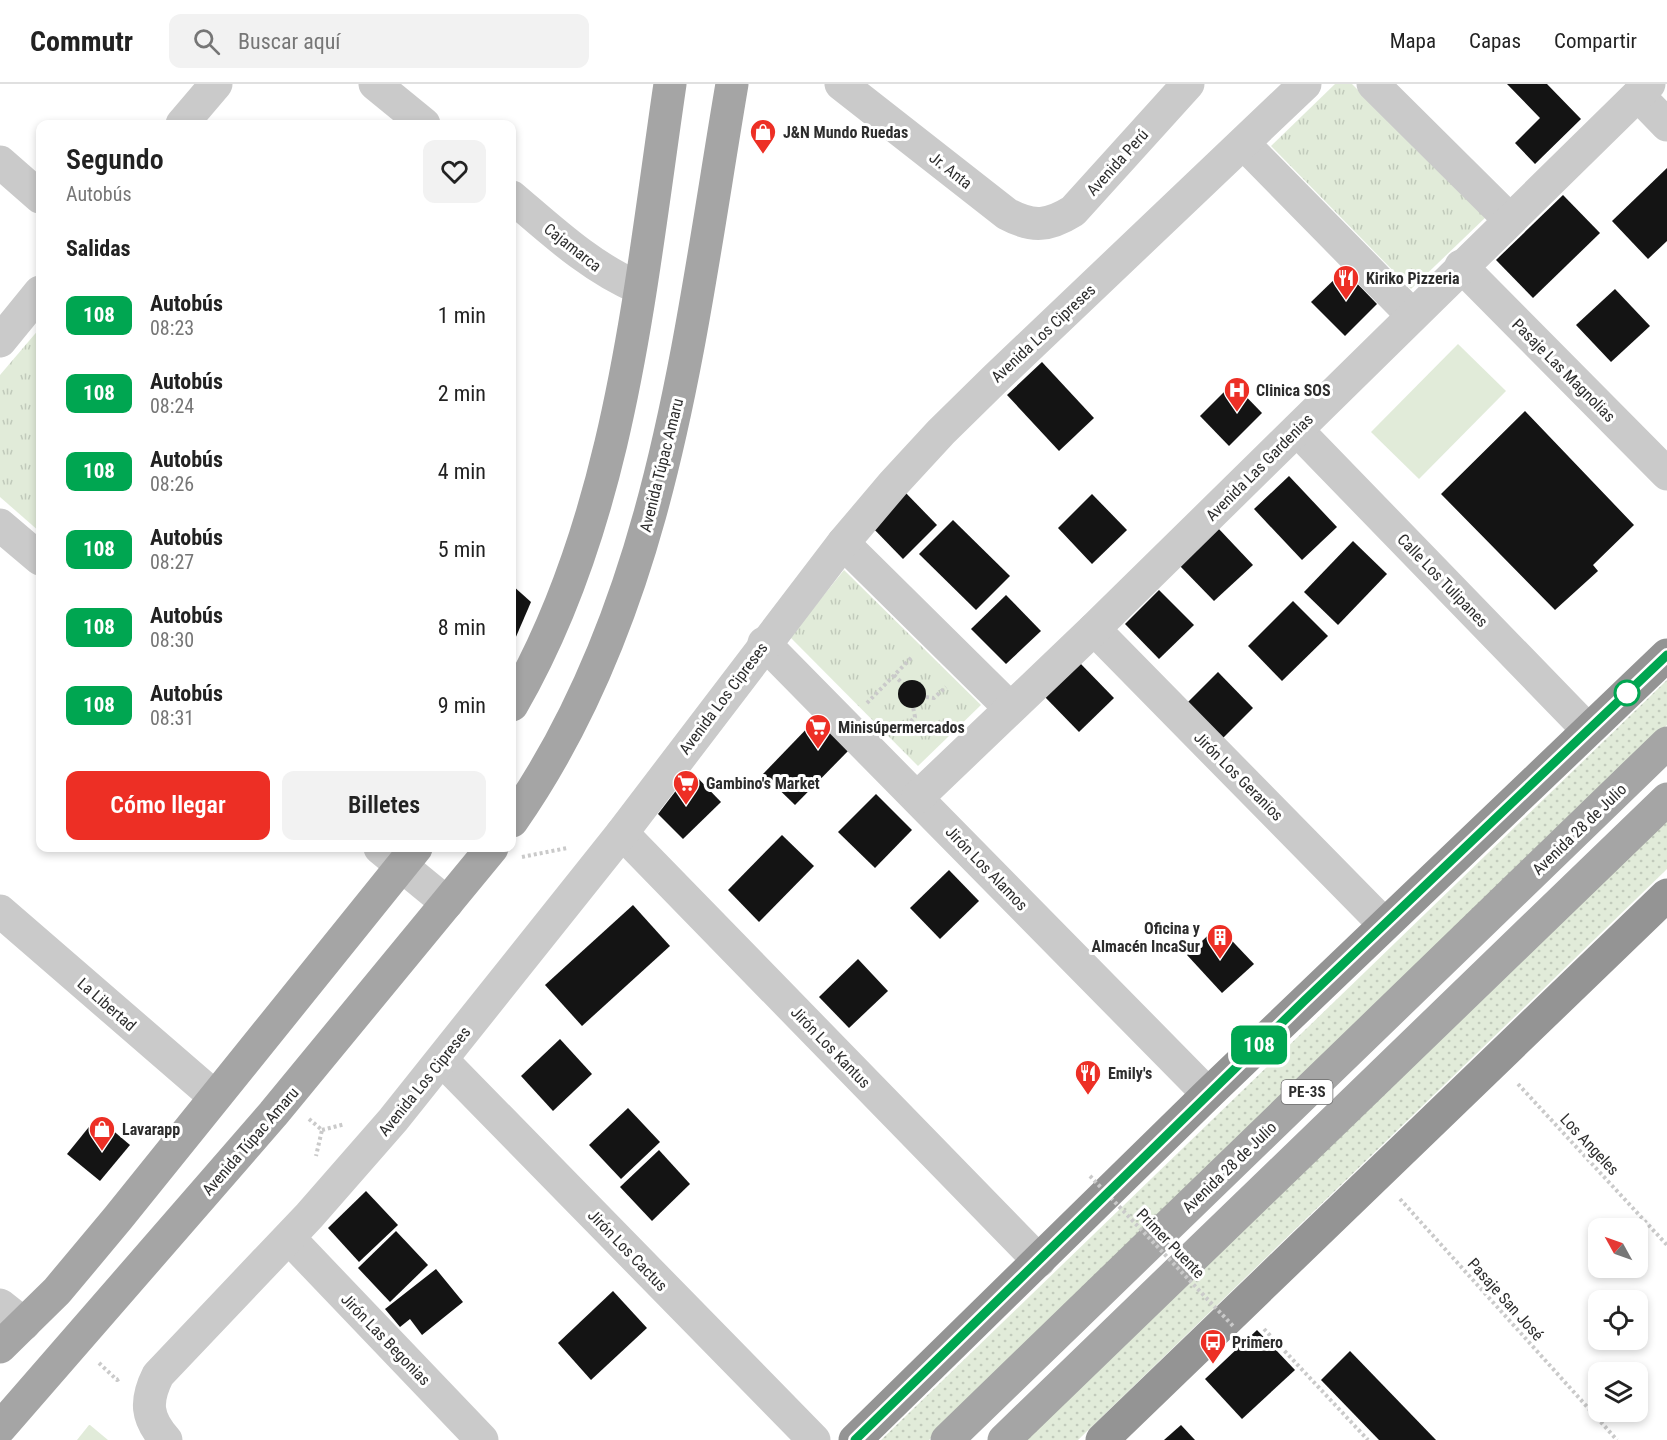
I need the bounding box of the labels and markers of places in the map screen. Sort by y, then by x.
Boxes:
shop icon: J&N Mundo Ruedas [748,117,778,155]
place label: J&N Mundo Ruedas [783,123,908,142]
restaurant icon: Kiriko Pizzeria [1331,263,1361,301]
place label: Kiriko Pizzeria [1366,269,1460,288]
hospital icon: Clinica SOS [1222,375,1252,413]
place label: Clinica SOS [1256,381,1331,400]
unlabelled marker [1614,680,1640,706]
supermarket icon: Minisúpermercados [803,712,833,750]
place label: Minisúpermercados [838,718,965,737]
supermarket icon: Gambino's Market [671,768,701,806]
place label: Gambino's Market [706,774,820,793]
place label: Oficina y Almacén IncaSur [1092,919,1200,956]
building icon: Oficina y Almacén IncaSur [1205,922,1235,960]
restaurant icon: Emily's [1073,1058,1103,1096]
place label: Emily's [1108,1064,1152,1083]
shop icon: Lavarapp [87,1114,117,1152]
place label: Lavarapp [122,1120,180,1139]
bus stop icon: Primero [1198,1327,1228,1365]
place label: Primero [1232,1333,1283,1352]

